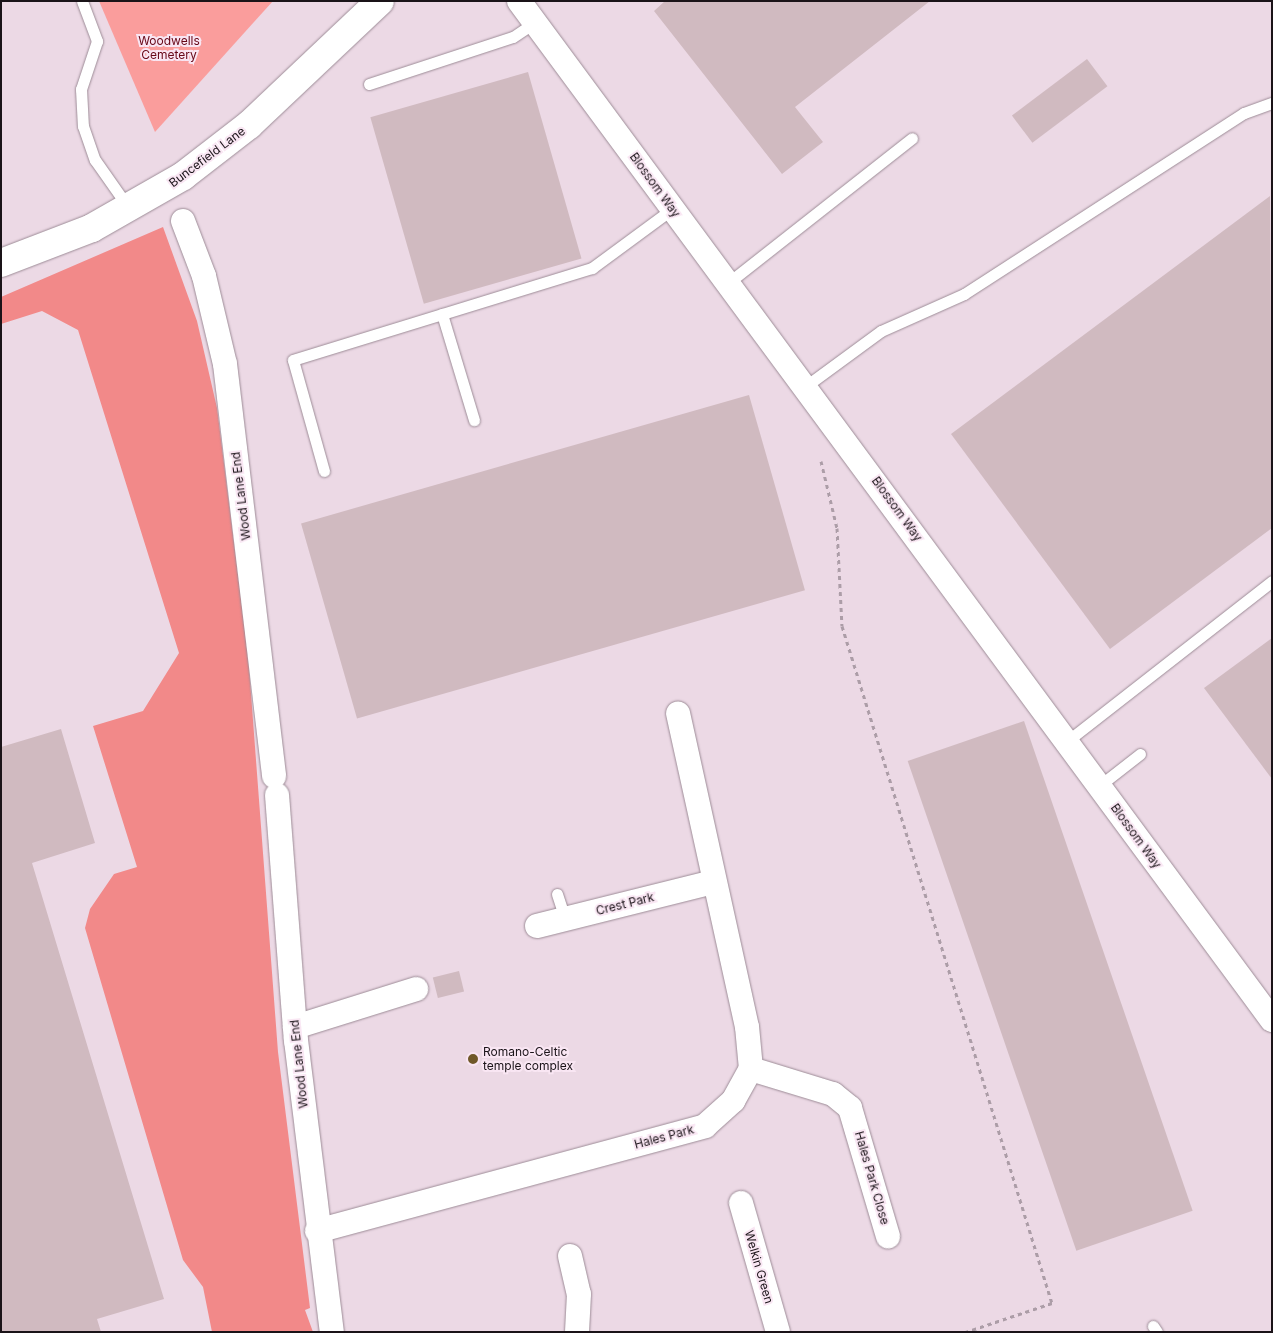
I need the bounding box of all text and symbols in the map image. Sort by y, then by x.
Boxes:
park label: Woodwells Cemetery [138,34,200,62]
street label: Buncefield Lane [166,124,248,190]
street label: Blossom Way [627,150,683,220]
street label: Wood Lane End [228,451,254,541]
street label: Blossom Way [869,474,925,544]
street label: Blossom Way [1108,801,1164,871]
street label: Crest Park [594,890,656,918]
street label: Wood Lane End [287,1019,311,1109]
place label: Romano-Celtic temple complex [483,1045,573,1073]
marker: Romano-Celtic temple complex [467,1053,479,1065]
street label: Hales Park [633,1122,695,1152]
street label: Hales Park Close [852,1130,892,1226]
street label: Welkin Green [742,1229,776,1305]

